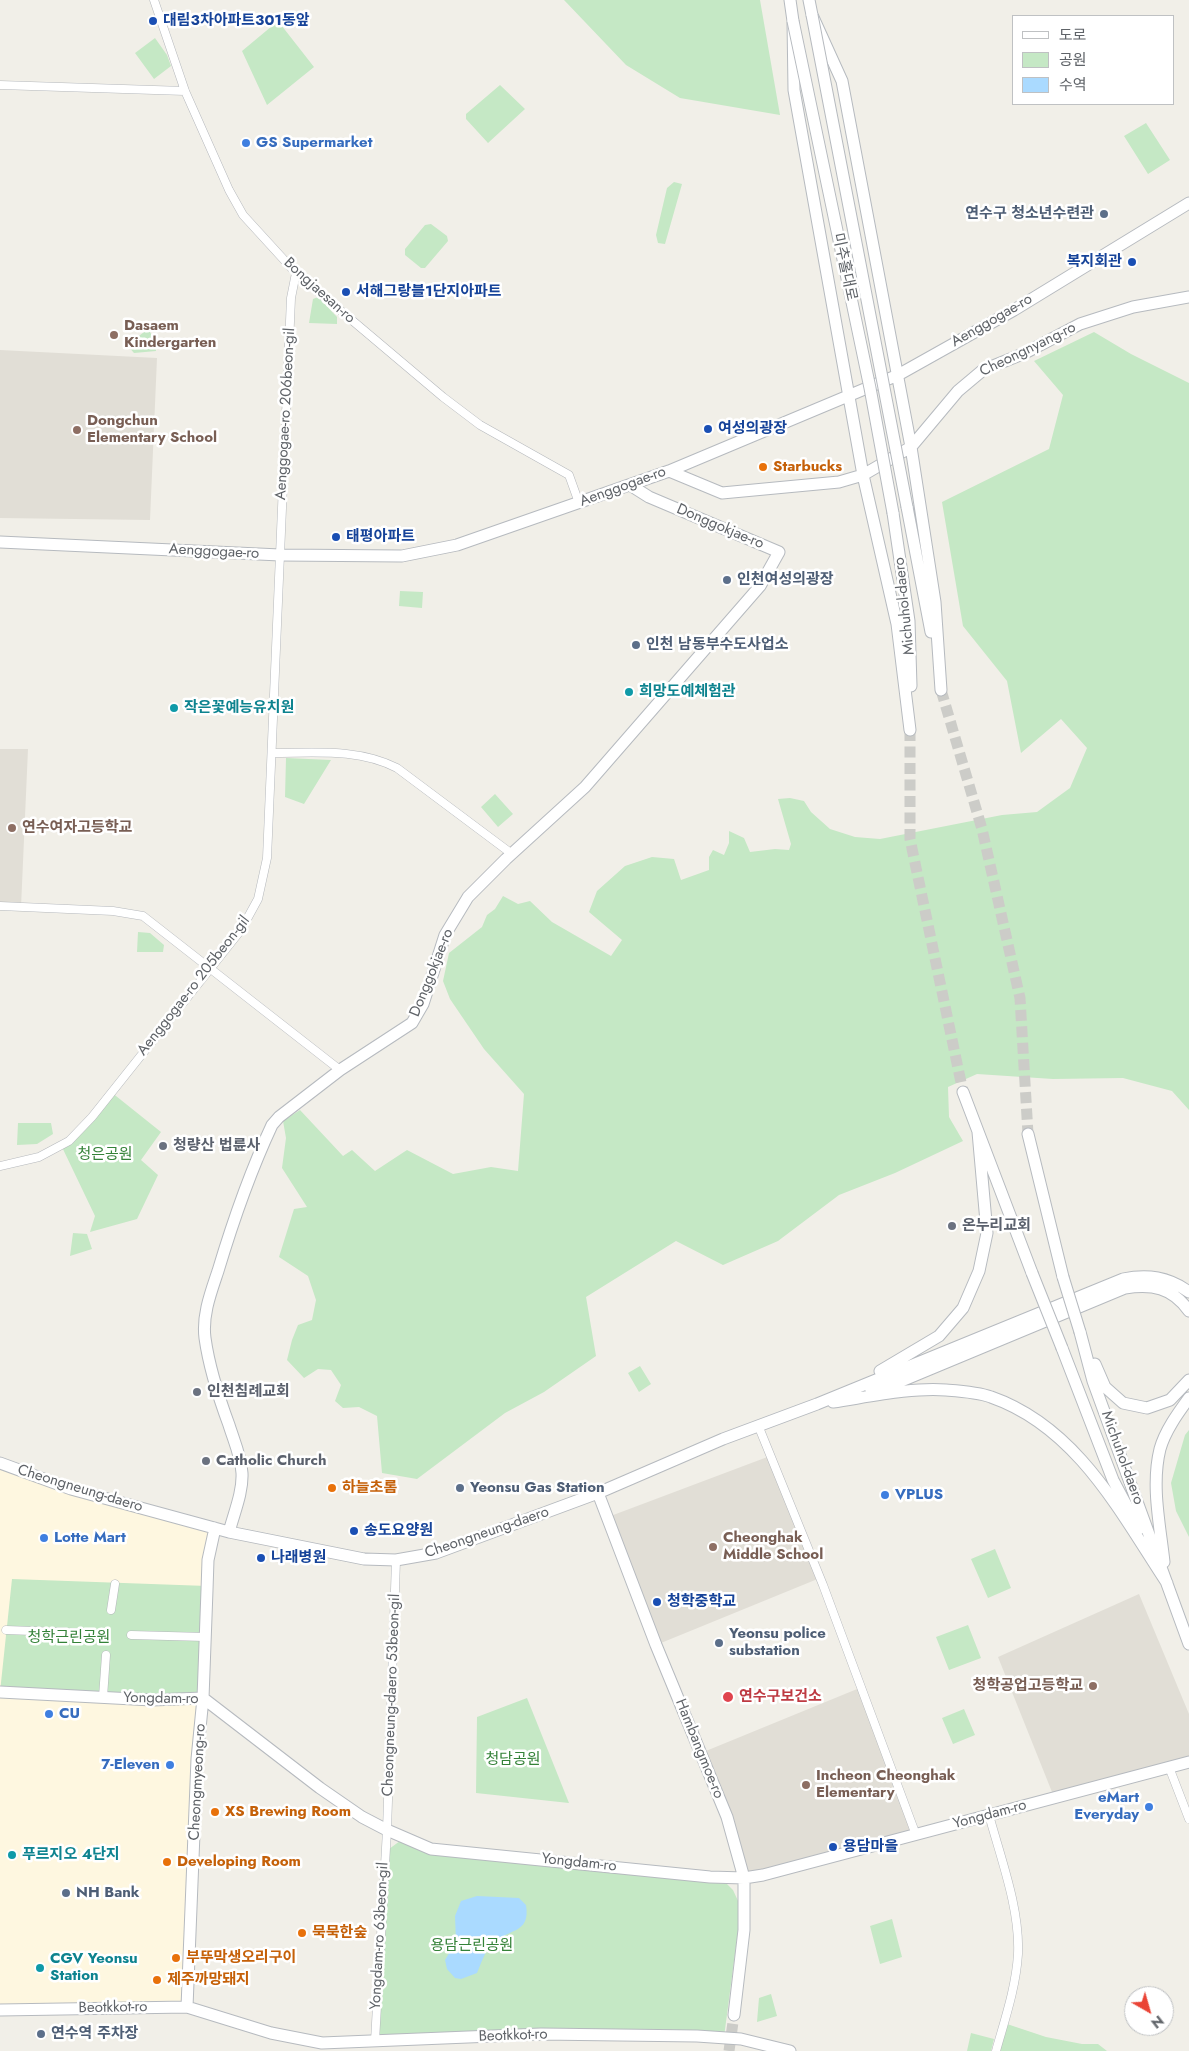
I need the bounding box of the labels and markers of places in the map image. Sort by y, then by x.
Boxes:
place label: 대림3차아파트301동앞 [163,12,310,30]
marker: 대림3차아파트301동앞 [147,15,159,27]
place label: GS Supermarket [256,134,372,152]
marker: GS Supermarket [240,137,252,149]
place label: 연수구 청소년수련관 [965,205,1094,223]
marker: 연수구 청소년수련관 [1098,208,1110,220]
place label: 복지회관 [1067,253,1122,271]
marker: 복지회관 [1126,256,1138,268]
place label: 서해그랑블1단지아파트 [356,283,502,301]
marker: 서해그랑블1단지아파트 [340,286,352,298]
place label: Dasaem Kindergarten [124,317,216,352]
marker: Dasaem Kindergarten [108,329,120,341]
place label: Dongchun Elementary School [87,412,217,447]
place label: 여성의광장 [718,420,787,438]
marker: 여성의광장 [702,423,714,435]
marker: Dongchun Elementary School [71,424,83,436]
place label: Starbucks [773,458,842,476]
marker: Starbucks [757,461,769,473]
place label: 태평아파트 [346,528,415,546]
marker: 태평아파트 [330,531,342,543]
place label: 인천여성의광장 [737,571,834,589]
marker: 인천여성의광장 [721,574,733,586]
place label: 인천 남동부수도사업소 [646,636,788,654]
marker: 인천 남동부수도사업소 [630,639,642,651]
place label: 희망도예체험관 [639,683,736,701]
marker: 희망도예체험관 [623,686,635,698]
place label: 작은꽃예능유치원 [184,699,294,717]
marker: 작은꽃예능유치원 [168,702,180,714]
place label: 연수여자고등학교 [22,819,132,837]
marker: 연수여자고등학교 [6,822,18,834]
place label: 청량산 법륜사 [173,1137,260,1155]
marker: 청량산 법륜사 [157,1140,169,1152]
place label: 온누리교회 [962,1217,1031,1235]
marker: 온누리교회 [946,1220,958,1232]
place label: 인천침례교회 [207,1383,290,1401]
marker: 인천침례교회 [191,1386,203,1398]
place label: Catholic Church [216,1452,326,1470]
marker: Catholic Church [200,1455,212,1467]
place label: 하늘초롬 [342,1479,397,1497]
place label: Yeonsu Gas Station [470,1479,605,1497]
marker: 하늘초롬 [326,1482,338,1494]
marker: Yeonsu Gas Station [454,1482,466,1494]
place label: VPLUS [895,1486,943,1504]
marker: VPLUS [879,1489,891,1501]
place label: 송도요양원 [364,1522,433,1540]
marker: 송도요양원 [348,1525,360,1537]
place label: Lotte Mart [54,1529,126,1547]
place label: Cheonghak Middle School [723,1529,823,1564]
marker: Lotte Mart [38,1532,50,1544]
marker: Cheonghak Middle School [707,1541,719,1553]
place label: 나래병원 [271,1549,326,1567]
marker: 나래병원 [255,1552,267,1564]
place label: 청학중학교 [667,1593,736,1611]
marker: 청학중학교 [651,1596,663,1608]
place label: Yeonsu police substation [729,1625,826,1660]
marker: Yeonsu police substation [713,1637,725,1649]
place label: 청학공업고등학교 [973,1677,1083,1695]
marker: 청학공업고등학교 [1087,1680,1099,1692]
place label: 연수구보건소 [739,1688,822,1706]
marker: 연수구보건소 [721,1690,735,1704]
place label: CU [59,1705,80,1723]
marker: CU [43,1708,55,1720]
place label: 7-Eleven [101,1756,160,1774]
marker: 7-Eleven [164,1759,176,1771]
place label: Incheon Cheonghak Elementary [816,1767,955,1802]
marker: Incheon Cheonghak Elementary [800,1779,812,1791]
place label: eMart Everyday [1074,1789,1139,1824]
marker: eMart Everyday [1143,1801,1155,1813]
place label: XS Brewing Room [225,1803,351,1821]
marker: XS Brewing Room [209,1806,221,1818]
place label: 용담마을 [843,1838,898,1856]
marker: 용담마을 [827,1841,839,1853]
place label: 푸르지오 4단지 [22,1846,120,1864]
marker: 푸르지오 4단지 [6,1849,18,1861]
place label: Developing Room [177,1853,301,1871]
marker: Developing Room [161,1856,173,1868]
place label: NH Bank [76,1884,140,1902]
marker: NH Bank [60,1887,72,1899]
place label: 묵묵한숲 [312,1924,367,1942]
marker: 묵묵한숲 [296,1927,308,1939]
place label: 부뚜막생오리구이 [186,1949,296,1967]
place label: CGV Yeonsu Station [50,1950,138,1985]
marker: 부뚜막생오리구이 [170,1952,182,1964]
marker: CGV Yeonsu Station [34,1962,46,1974]
place label: 제주까망돼지 [167,1971,250,1989]
marker: 제주까망돼지 [151,1974,163,1986]
place label: 연수역 주차장 [51,2025,138,2043]
marker: 연수역 주차장 [35,2028,47,2040]

